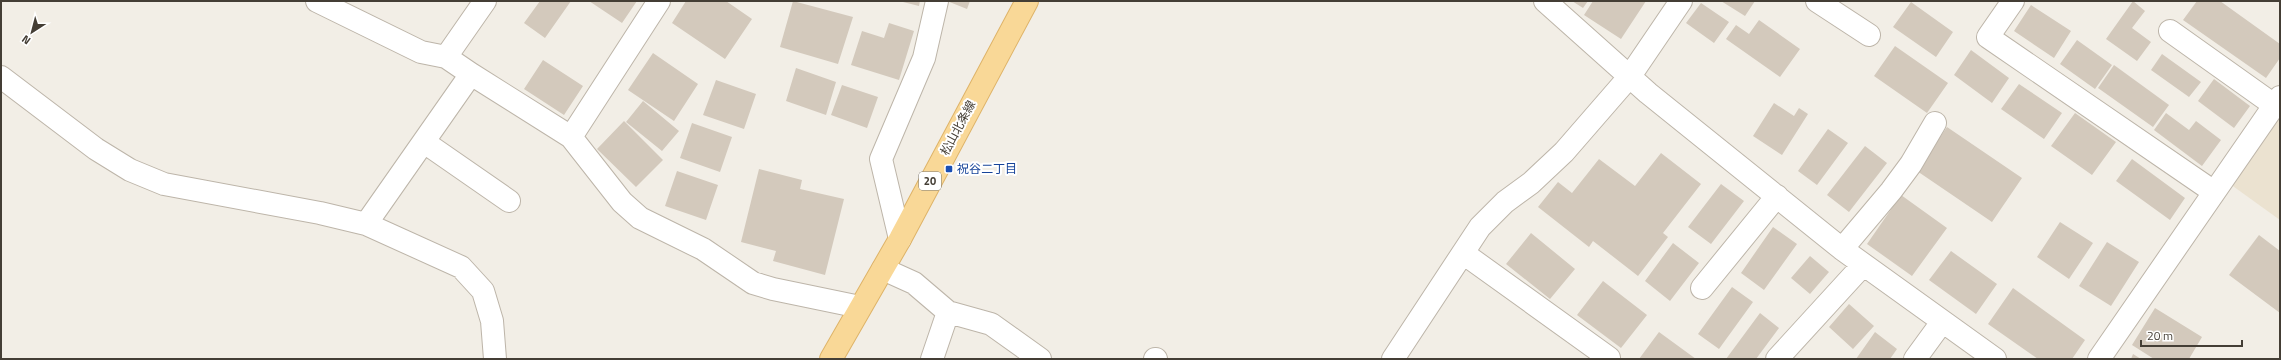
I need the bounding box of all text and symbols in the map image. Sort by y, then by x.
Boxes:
north arrow [12,12,52,52]
text: N [18,31,34,49]
street label: 松山北条線 [935,97,980,159]
place label: 祝谷二丁目 [957,159,1017,178]
marker: 祝谷二丁目 [944,164,954,174]
road number: 20 [919,172,941,190]
scale bar [2141,322,2242,348]
text: 20 m [2147,326,2173,345]

